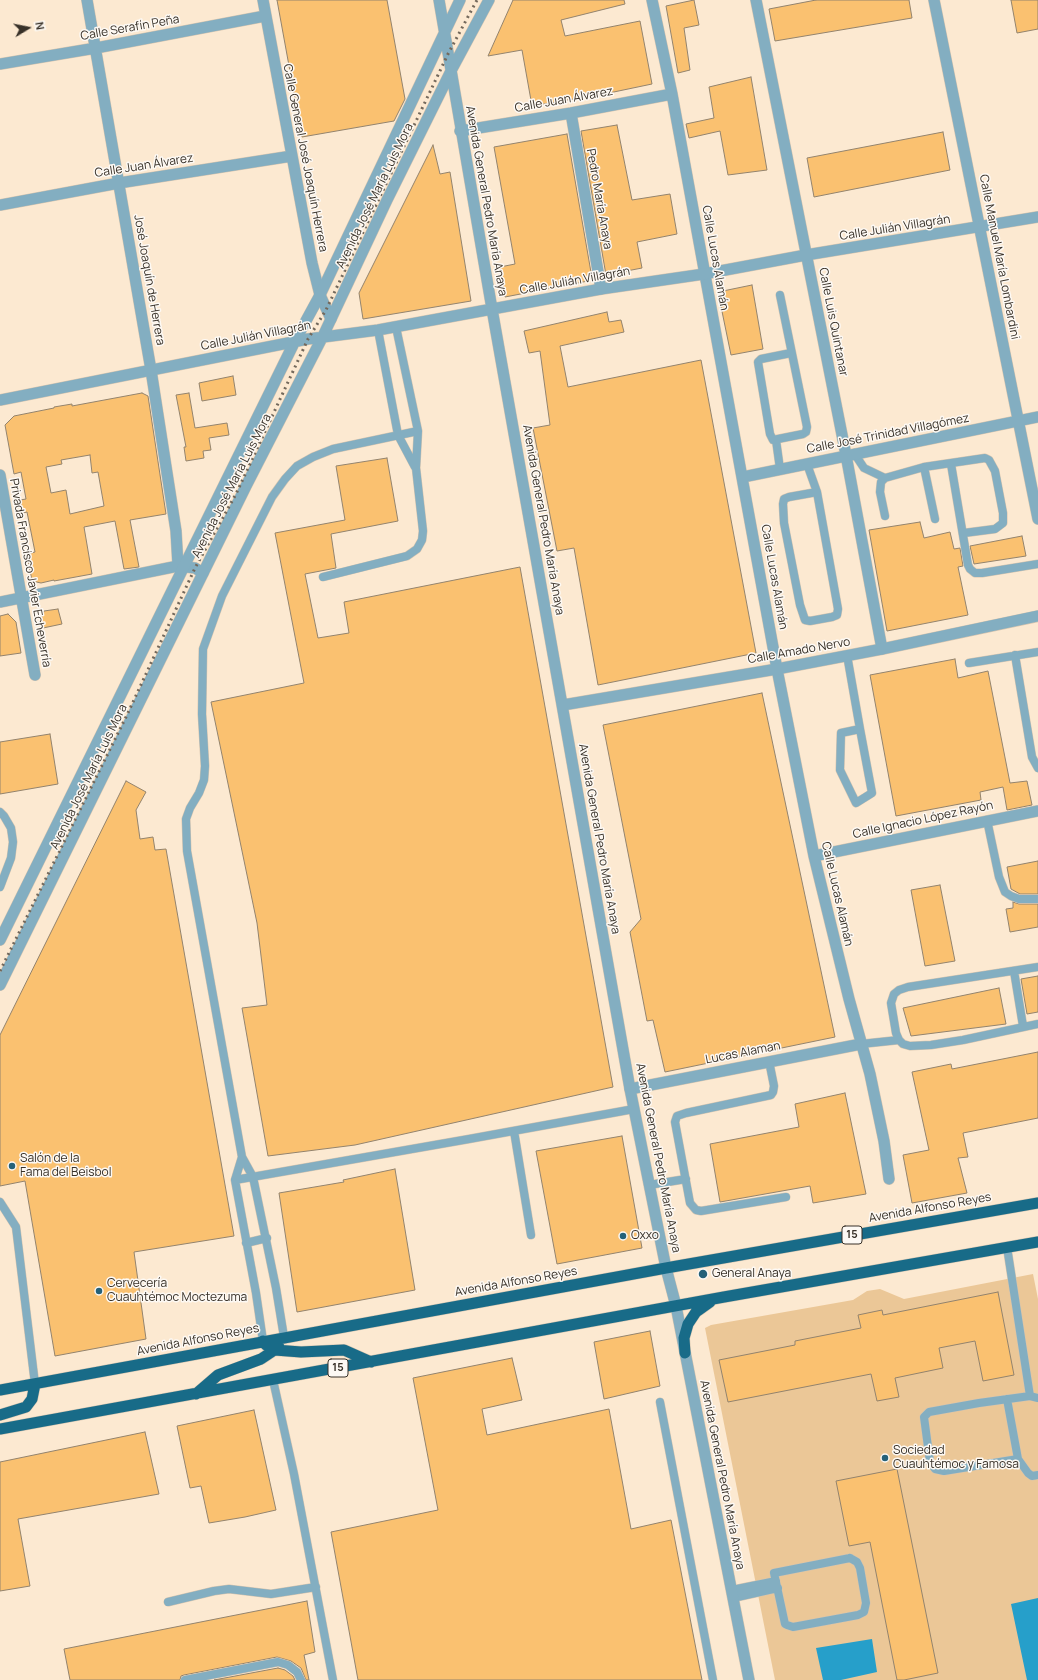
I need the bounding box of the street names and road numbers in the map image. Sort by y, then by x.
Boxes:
street label: Calle Serafín Peña [79,12,181,44]
street label: Calle General José Joaquín Herrera [280,63,330,253]
street label: Calle Juan Álvarez [514,84,614,116]
street label: Avenida General Pedro María Anaya [462,105,510,297]
street label: Avenida José María Luis Mora [333,121,417,271]
street label: Pedro María Anaya [583,148,615,250]
street label: Calle Juan Álvarez [94,151,194,181]
street label: Calle Manuel María Lombardini [976,173,1022,341]
street label: Calle Lucas Alamán [699,204,731,312]
street label: Calle Julián Villagrán [839,212,951,244]
street label: José Joaquín de Herrera [130,214,168,346]
street label: Calle Julián Villagrán [519,264,631,298]
street label: Calle Luis Quintanar [815,266,851,378]
street label: Calle Julián Villagrán [200,318,312,354]
street label: Calle José Trinidad Villagómez [806,411,970,457]
street label: Avenida José María Luis Mora [189,412,275,560]
street label: Avenida General Pedro María Anaya [519,424,567,616]
street label: Privada Francisco Javier Echeverría [6,478,54,668]
street label: Calle Lucas Alamán [758,523,790,631]
street label: Calle Amado Nervo [747,635,851,667]
street label: Avenida José María Luis Mora [47,702,131,852]
street label: Avenida General Pedro María Anaya [575,743,623,935]
street label: Calle Ignacio López Rayón [852,798,994,842]
street label: Calle Lucas Alamán [818,840,856,948]
street label: Lucas Alaman [704,1039,782,1067]
street label: Avenida General Pedro María Anaya [633,1062,683,1254]
street label: Avenida Alfonso Reyes [868,1190,992,1226]
road number: 15 [842,1226,862,1244]
street label: Avenida Alfonso Reyes [454,1264,578,1300]
street label: Avenida Alfonso Reyes [136,1321,260,1359]
road number: 15 [328,1359,348,1377]
street label: Avenida General Pedro María Anaya [697,1379,747,1571]

